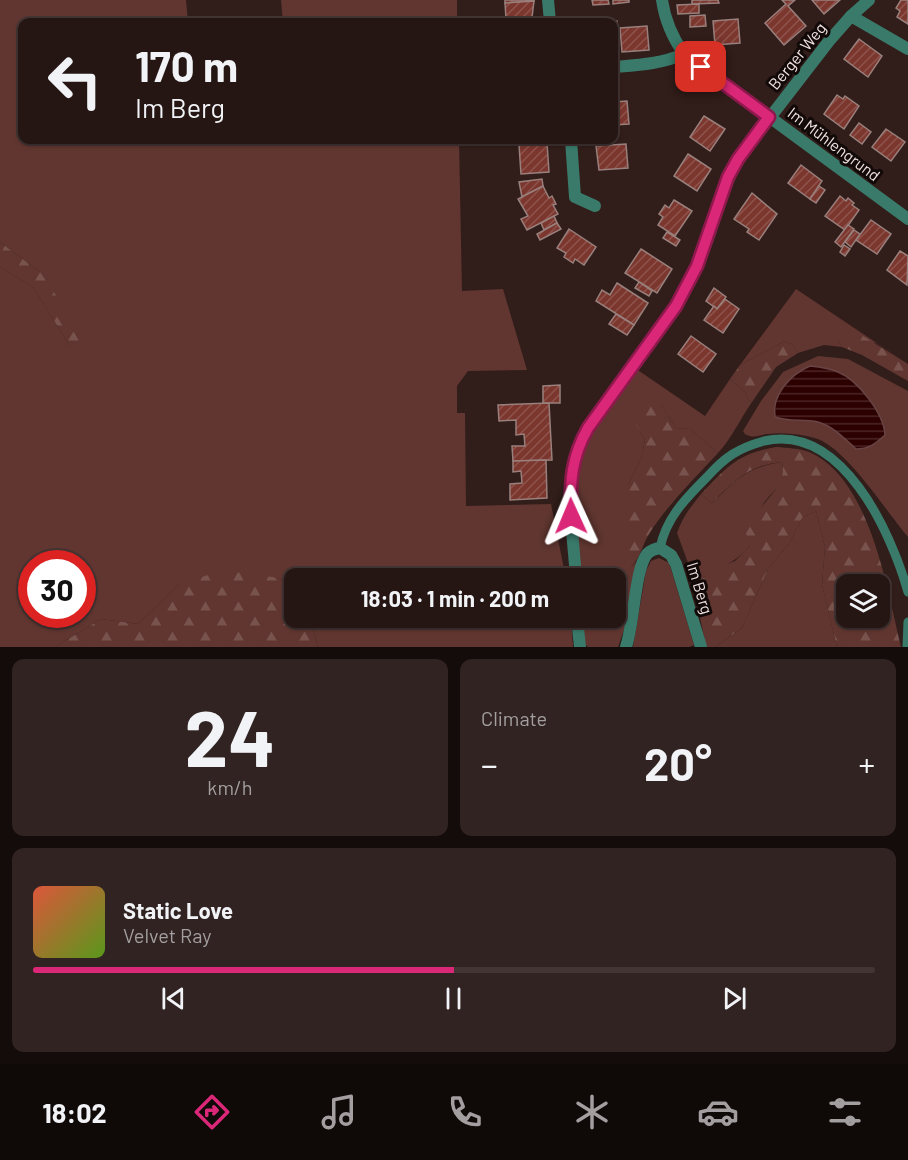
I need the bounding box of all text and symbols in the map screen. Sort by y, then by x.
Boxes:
street label: Berger Weg [764,18,829,93]
text: 170 m [135,40,238,90]
pin [675,41,726,92]
icon: left [36,42,114,120]
icon: arrive [684,50,717,83]
text: Im Berg [135,91,225,123]
street label: Im Mühlengrund [785,103,884,184]
position arrow [539,484,603,548]
speed limit sign: 30 [18,550,96,628]
street label: Im Berg [684,560,717,616]
map controls [836,574,890,628]
button: layers [836,574,890,628]
text: 18:03 · 1 min · 200 m [361,585,549,611]
text: 24 [185,689,275,783]
text: Climate [481,706,547,730]
text: 20° [644,736,712,790]
text: − [481,744,498,784]
text: + [859,744,875,784]
text: km/h [207,775,253,799]
text: Static Love [123,897,233,923]
text: Velvet Ray [123,923,212,947]
icon: previous [157,982,190,1015]
icon: pause [437,982,470,1015]
icon: next [718,982,751,1015]
icon: directions [191,1091,233,1133]
icon: music [318,1091,360,1133]
icon: phone [444,1091,486,1133]
icon: climate [571,1091,613,1133]
icon: car [697,1091,739,1133]
icon: filters [824,1091,866,1133]
text: 18:02 [42,1096,107,1128]

